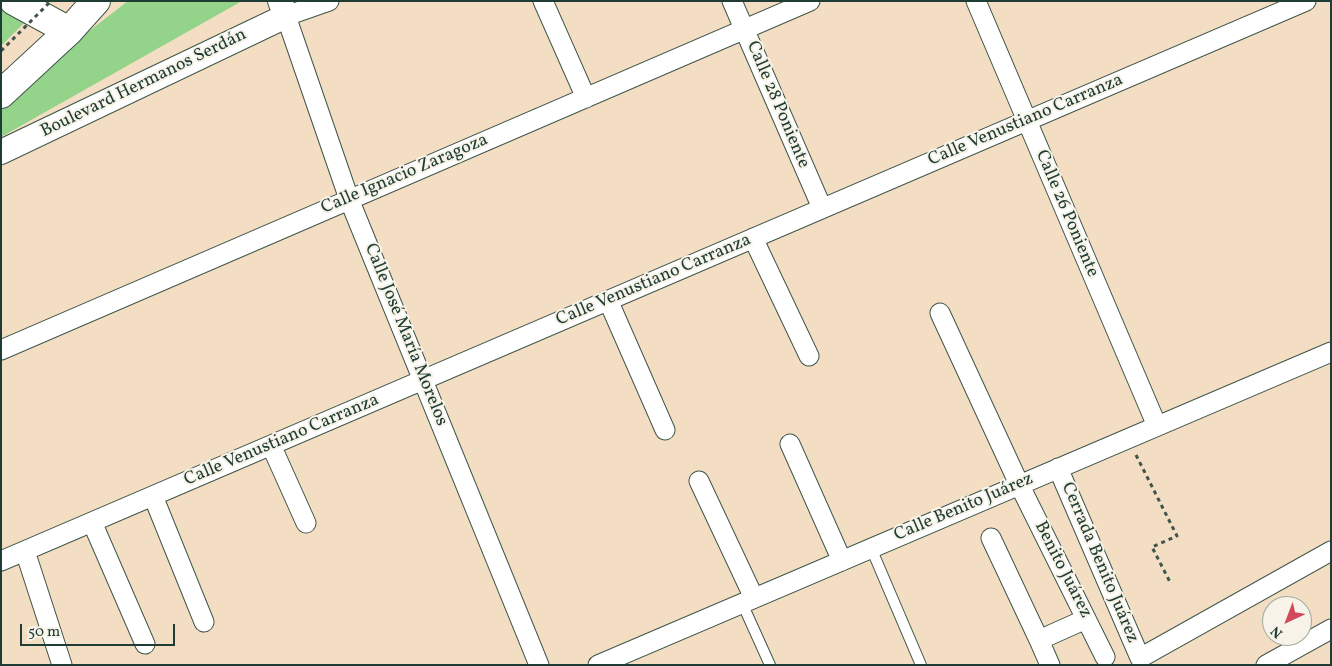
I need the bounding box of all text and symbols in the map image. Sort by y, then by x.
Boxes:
street label: Boulevard Hermanos Serdán [37,25,251,143]
street label: Calle 28 Poniente [741,38,813,172]
street label: Calle Venustiano Carranza [925,70,1127,172]
street label: Calle Ignacio Zaragoza [318,130,492,220]
street label: Calle 26 Poniente [1030,147,1102,281]
street label: Calle Venustiano Carranza [553,230,755,332]
street label: Calle José María Morelos [358,241,452,429]
street label: Calle Venustiano Carranza [181,390,383,492]
street label: Calle Benito Juárez [891,469,1037,547]
street label: Cerrada Benito Juárez [1055,479,1143,647]
street label: Benito Juárez [1028,518,1096,622]
north arrow [1262,596,1312,646]
scale bar [22,614,178,646]
text: N [1267,621,1287,642]
text: 50 m [28,622,60,643]

